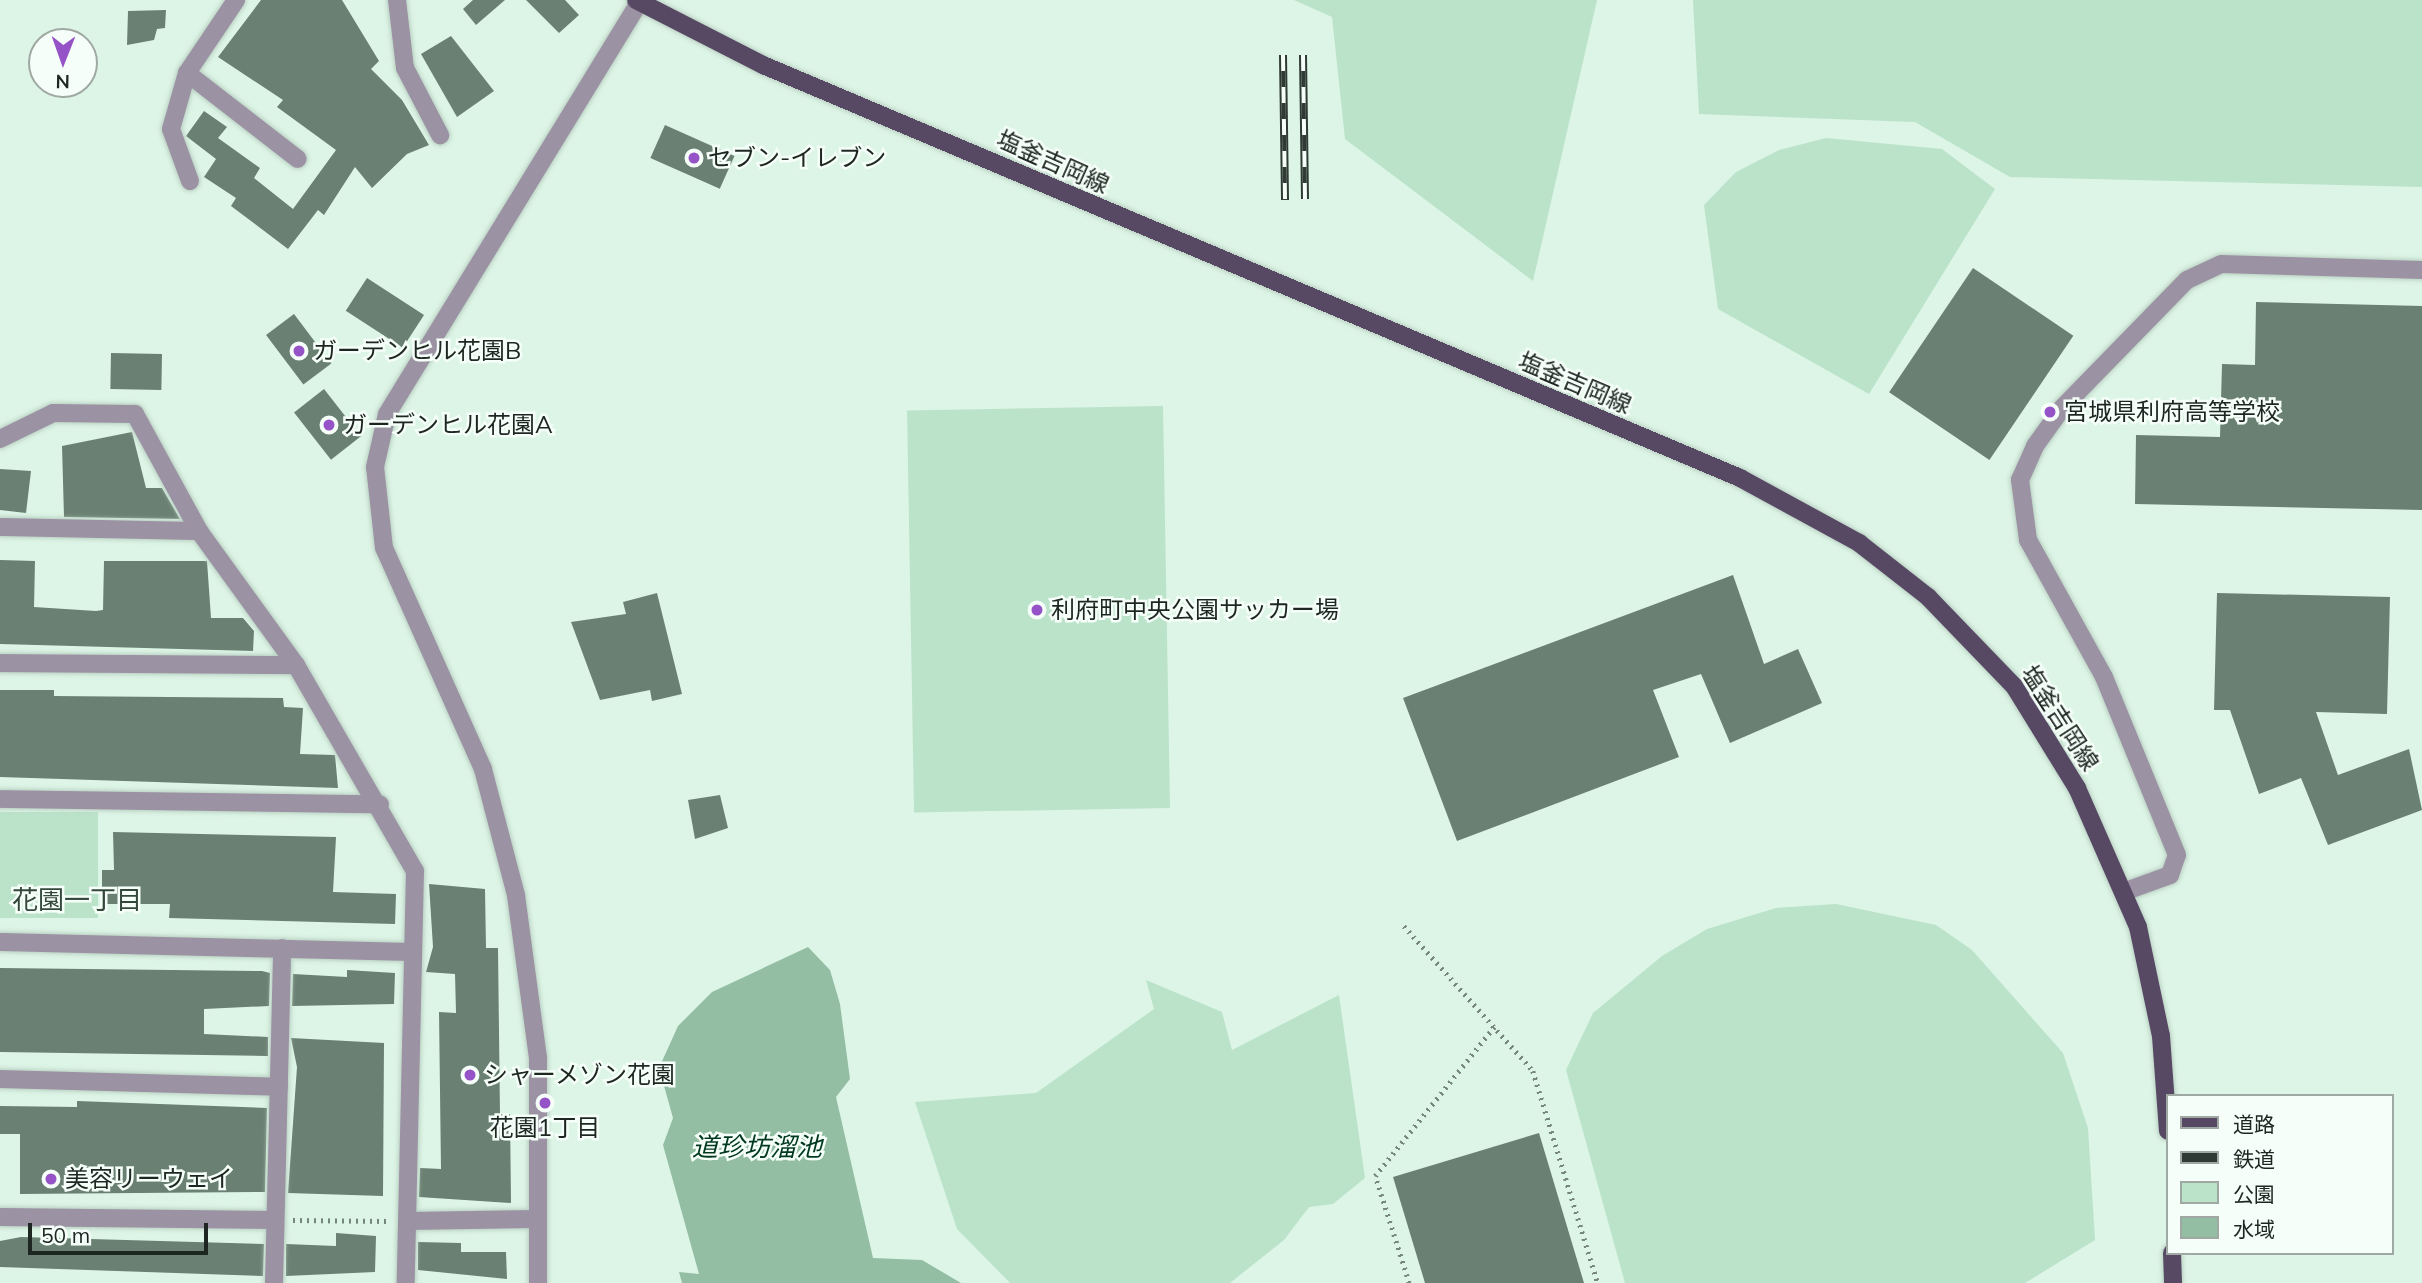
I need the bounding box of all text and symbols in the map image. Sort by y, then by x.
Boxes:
north arrow [28,28,98,98]
text: N [55,70,70,94]
street label: 塩釜吉岡線 [992,124,1114,200]
place label: セブン-イレブン [708,144,886,172]
marker: セブン-イレブン [686,150,702,166]
place label: ガーデンヒル花園B [313,337,521,365]
marker: ガーデンヒル花園B [291,343,307,359]
street label: 塩釜吉岡線 [1514,346,1636,420]
place label: 宮城県利府高等学校 [2064,398,2280,426]
marker: 宮城県利府高等学校 [2042,404,2058,420]
place label: ガーデンヒル花園A [343,411,553,439]
marker: ガーデンヒル花園A [321,417,337,433]
place label: 利府町中央公園サッカー場 [1051,596,1339,624]
marker: 利府町中央公園サッカー場 [1029,602,1045,618]
street label: 塩釜吉岡線 [2015,660,2105,776]
district label: 花園一丁目 [12,884,142,916]
place label: シャーメゾン花園 [484,1061,676,1089]
marker: シャーメゾン花園 [462,1067,478,1083]
legend [2166,1094,2394,1255]
marker: 花園1丁目 [537,1095,553,1111]
text: 道路 [2233,1111,2275,1137]
place label: 花園1丁目 [490,1114,600,1142]
water label: 道珍坊溜池 [692,1131,822,1163]
text: 鉄道 [2233,1146,2275,1172]
place label: 美容リーウェイ [65,1165,233,1193]
marker: 美容リーウェイ [43,1171,59,1187]
text: 公園 [2233,1181,2275,1207]
scale bar [32,1210,212,1254]
text: 水域 [2233,1216,2275,1242]
text: 50 m [41,1222,90,1248]

